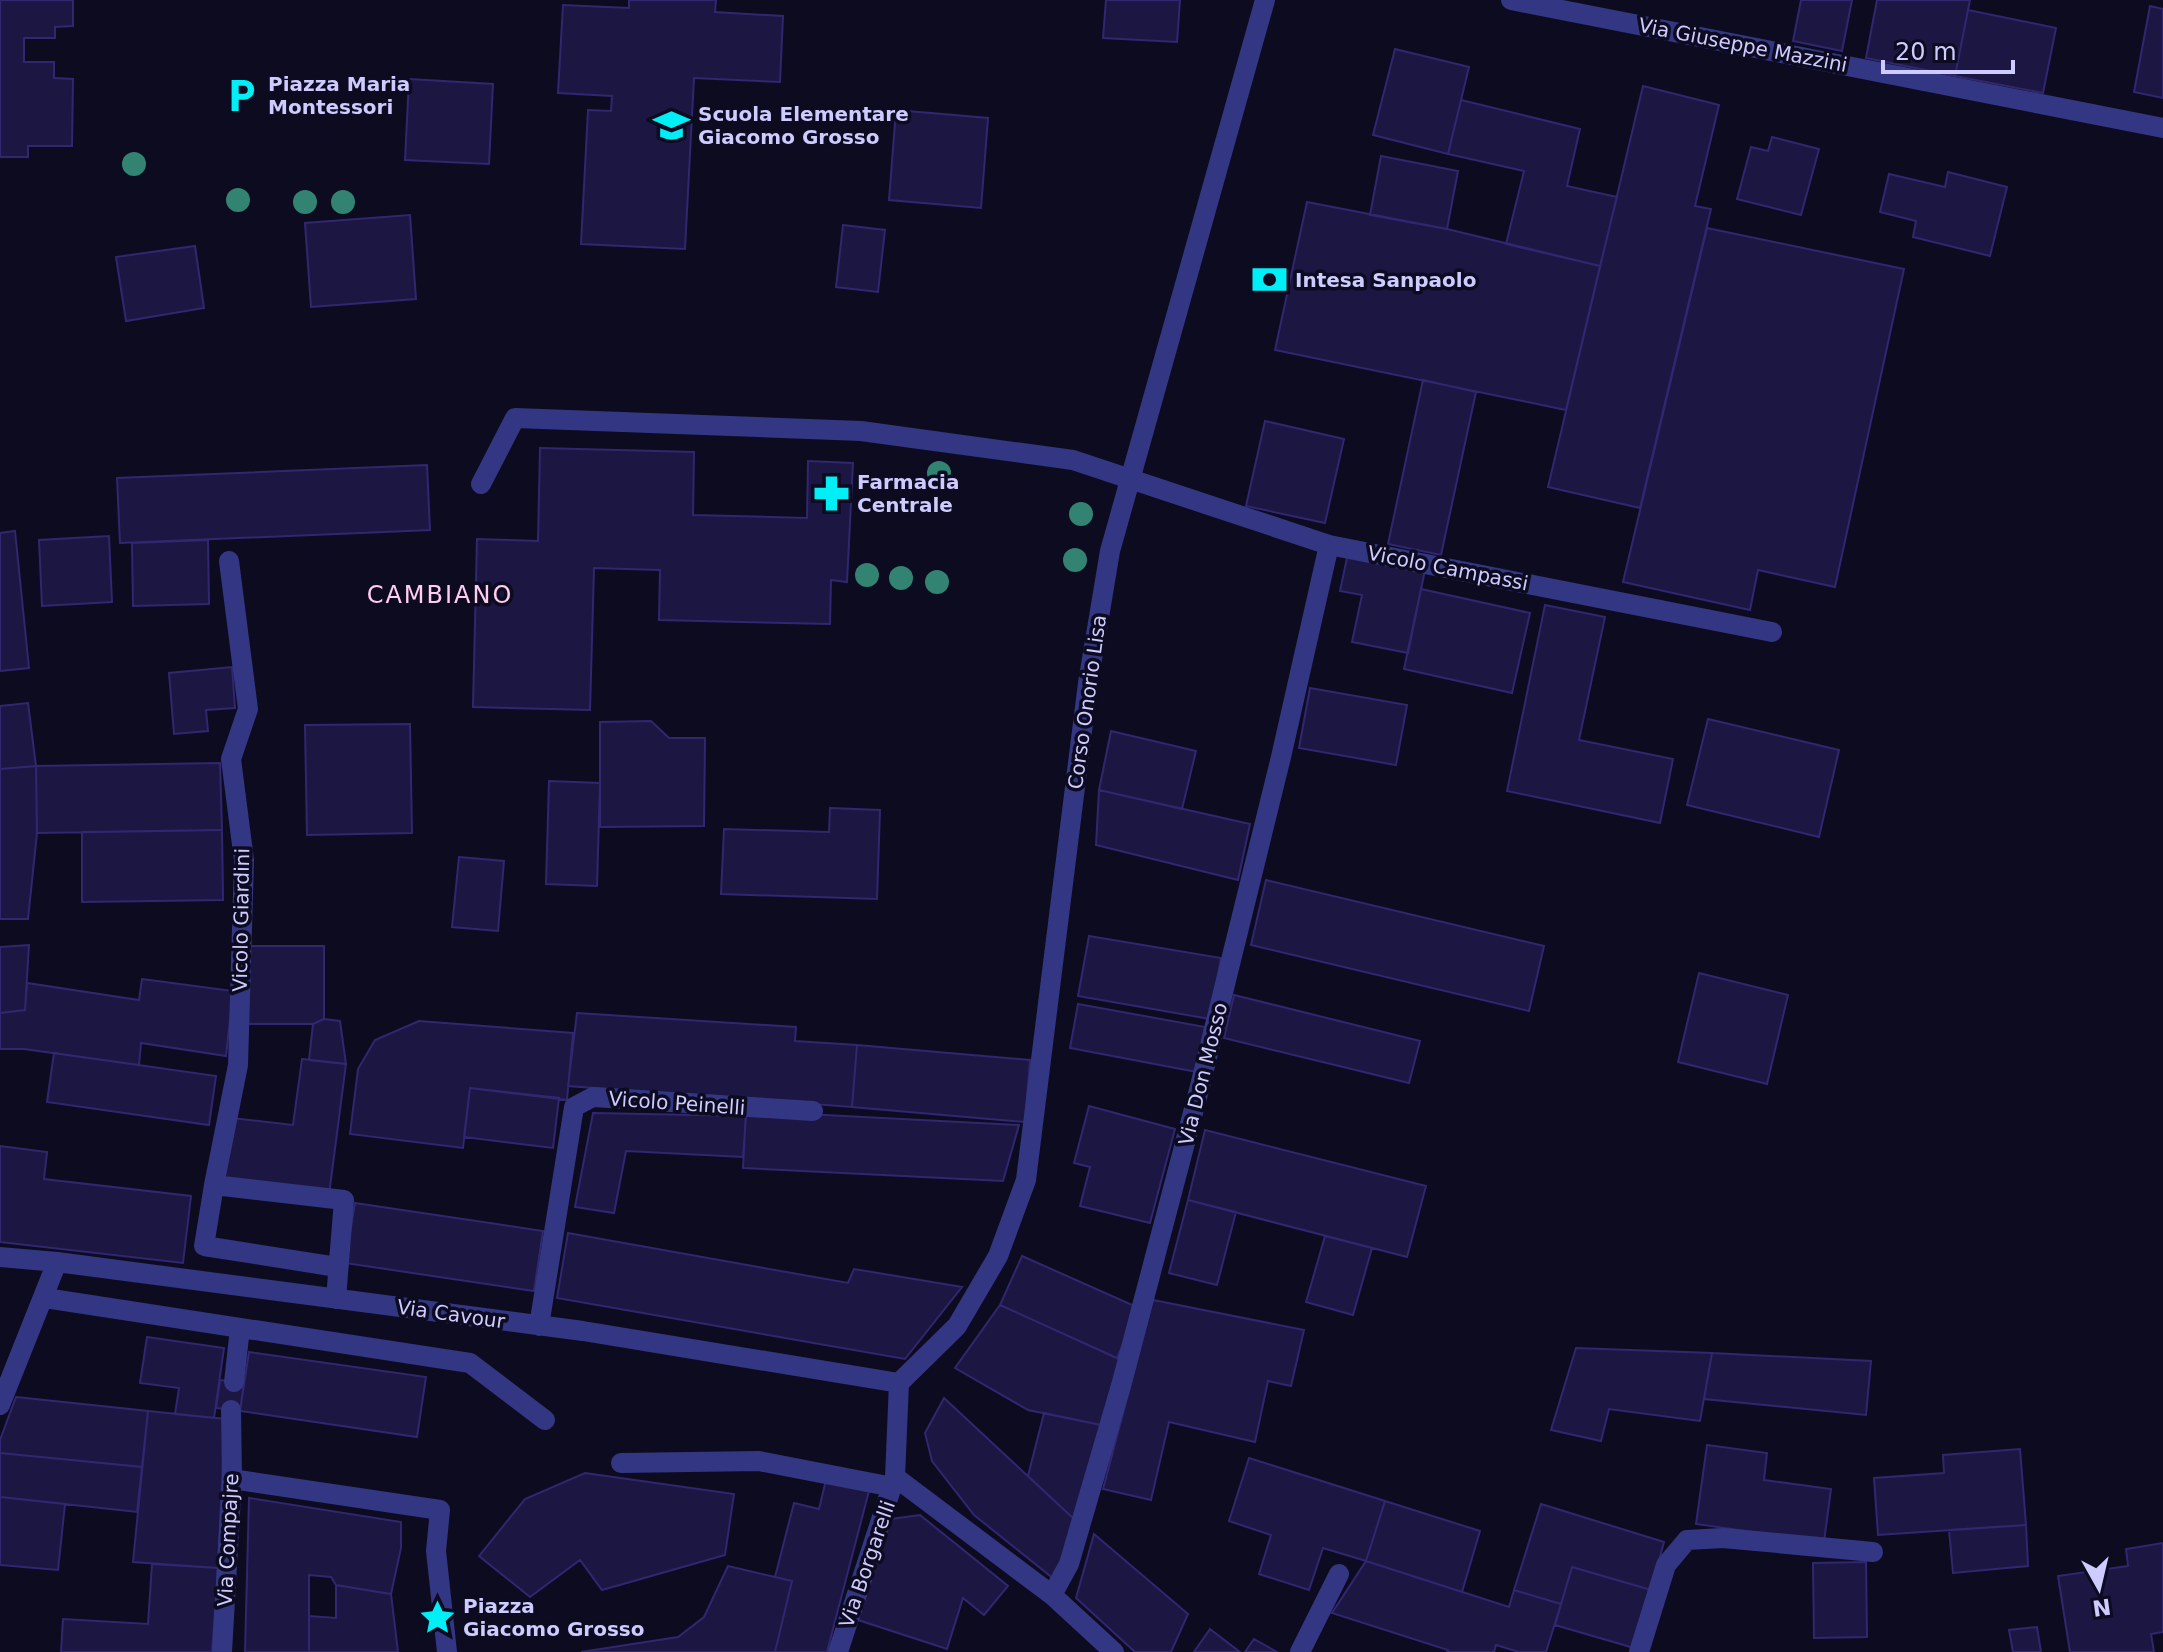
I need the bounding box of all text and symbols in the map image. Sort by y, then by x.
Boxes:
street label: Via Giuseppe Mazzini [1637,13,1849,77]
scale bar [1883,24,2013,74]
text: 20 m [1895,38,1957,66]
place label: Piazza Maria Montessori [268,72,410,119]
parking icon: Piazza Maria Montessori [223,77,261,115]
place label: Scuola Elementare Giacomo Grosso [698,102,909,149]
school or university icon: Scuola Elementare Giacomo Grosso [653,107,691,145]
bank icon: Intesa Sanpaolo [1250,261,1288,299]
place label: Intesa Sanpaolo [1295,268,1476,292]
place label: Farmacia Centrale [857,470,959,517]
pharmacy icon: Farmacia Centrale [812,475,850,513]
street label: Vicolo Campassi [1366,541,1530,595]
district label: CAMBIANO [367,581,513,609]
street label: Corso Onorio Lisa [1063,613,1111,791]
street label: Vicolo Giardini [228,848,254,992]
street label: Via Don Mosso [1174,1000,1232,1148]
street label: Vicolo Peinelli [608,1086,746,1120]
street label: Via Cavour [396,1295,507,1334]
street label: Via Compajre [213,1473,243,1607]
street label: Via Borgarelli [834,1497,900,1631]
north arrow [2059,1548,2139,1628]
place label: Piazza Giacomo Grosso [463,1594,644,1641]
text: N [2091,1594,2113,1621]
place icon: Piazza Giacomo Grosso [418,1598,456,1636]

